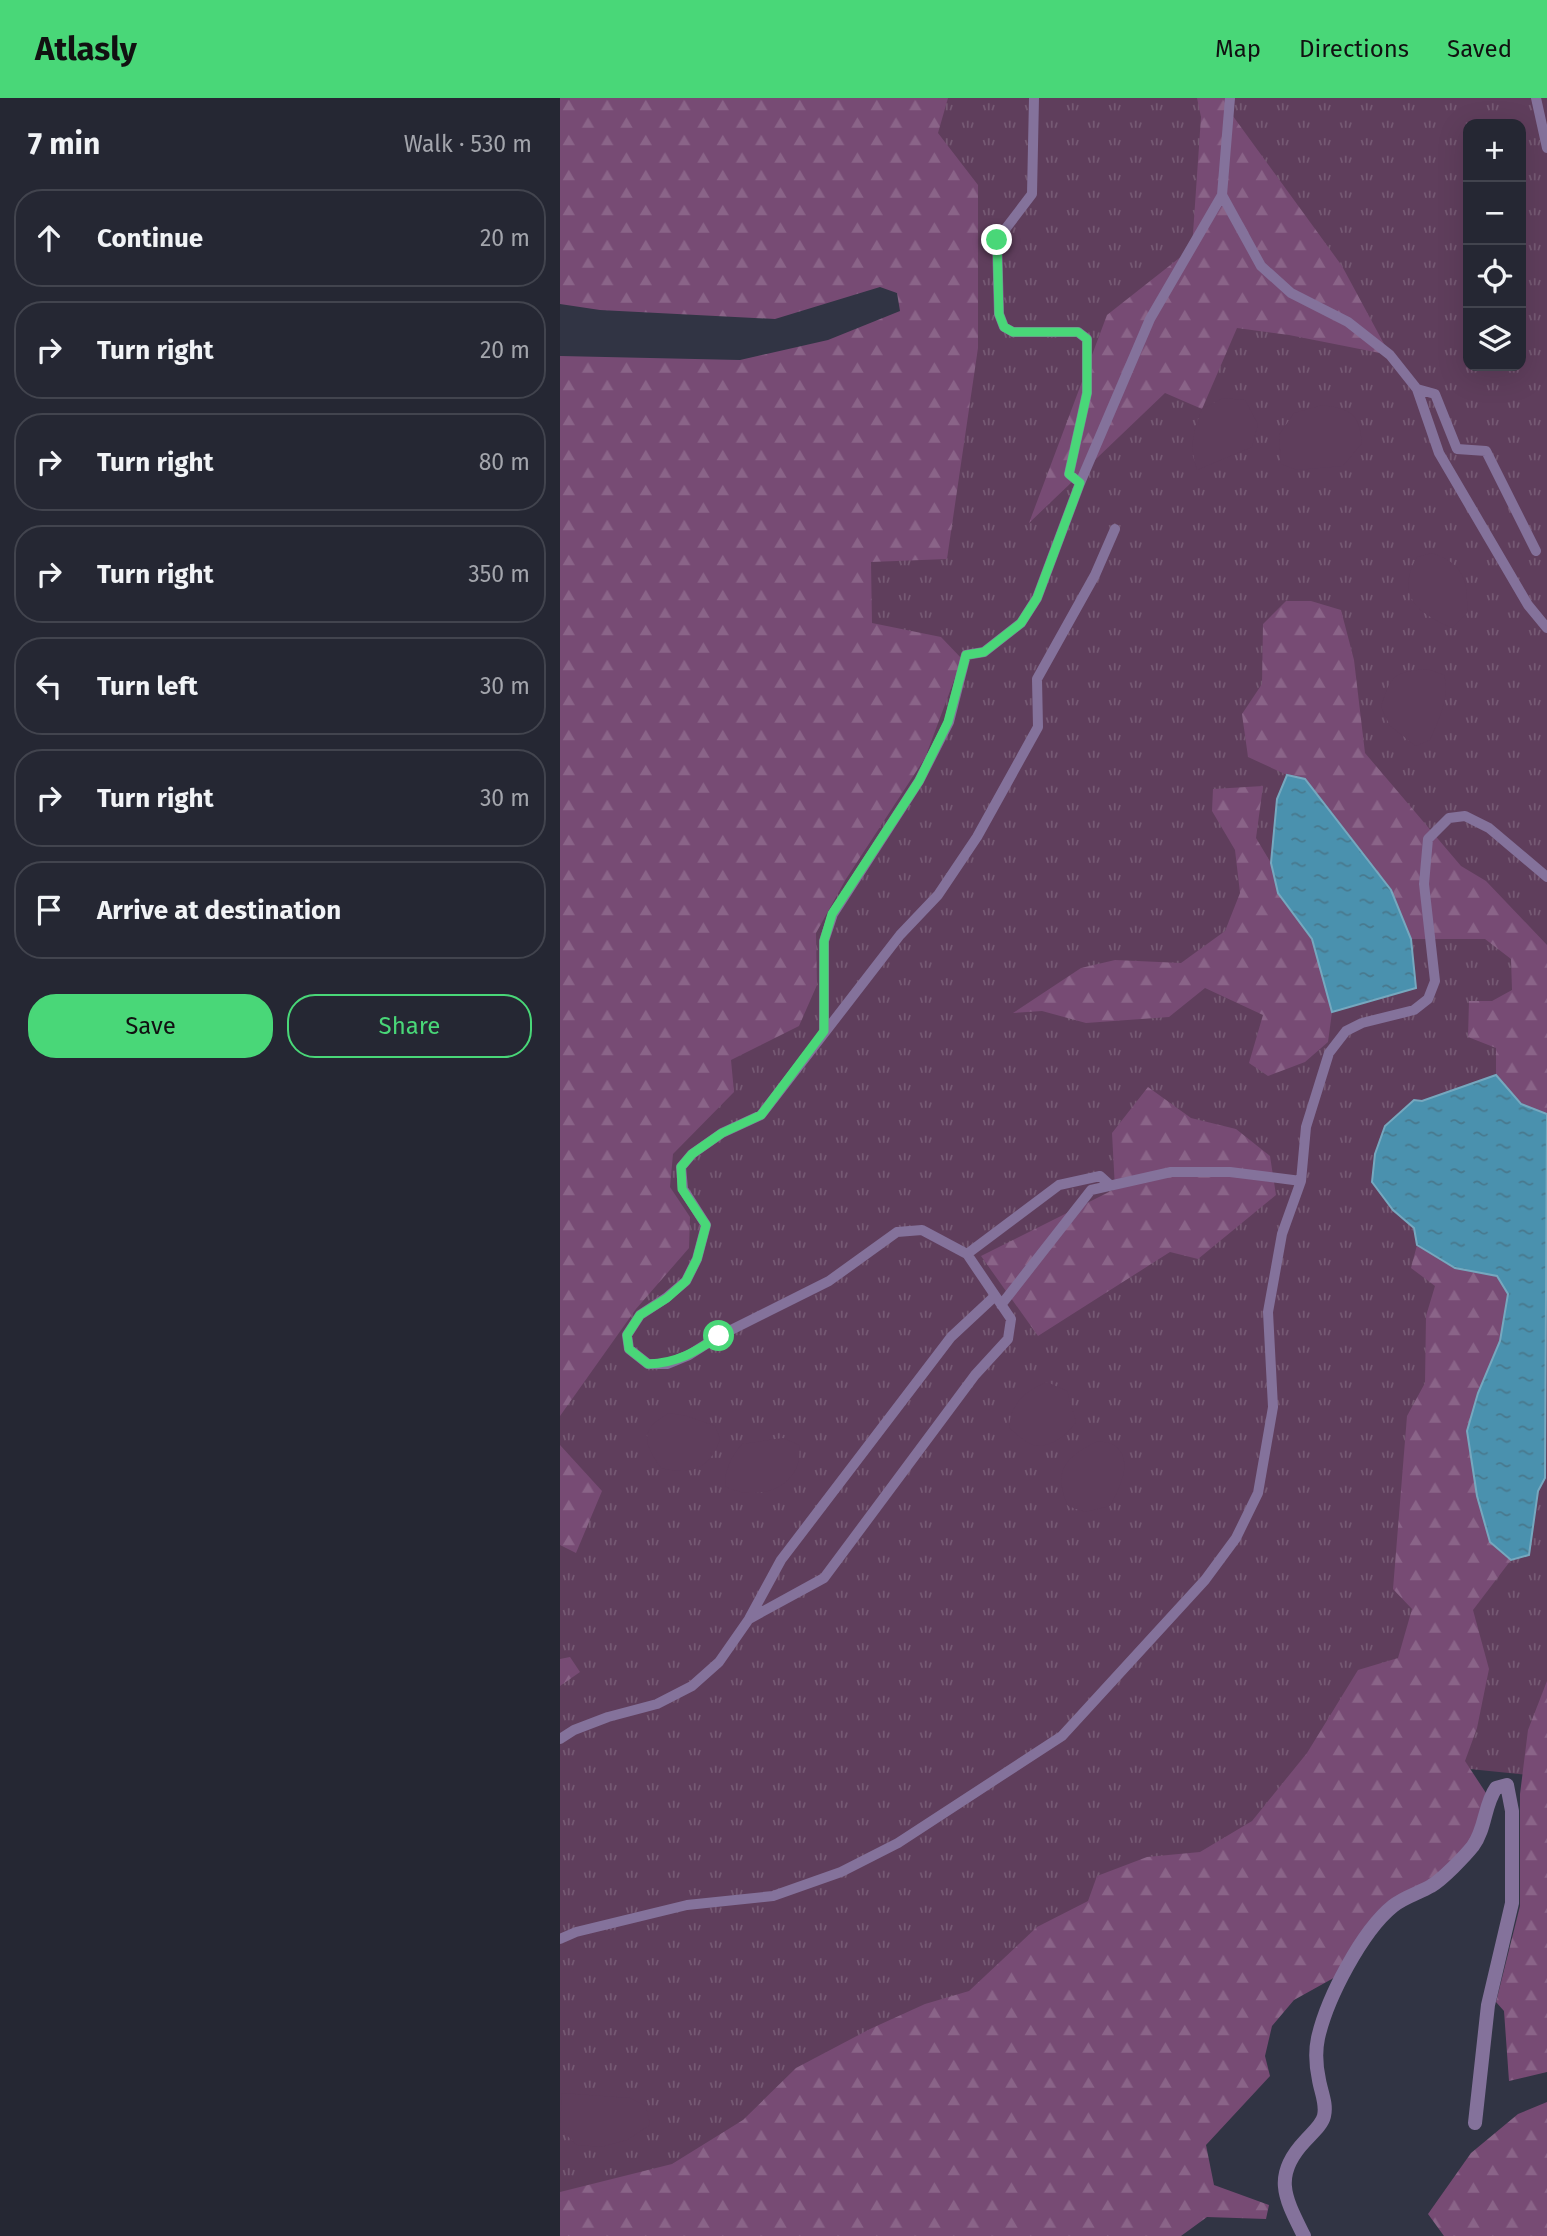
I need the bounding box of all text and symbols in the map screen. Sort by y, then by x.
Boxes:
text: Atlasly [35,29,137,69]
text: Map [1215,35,1261,63]
text: Directions [1299,35,1409,63]
text: Saved [1447,35,1512,63]
map controls [1463,119,1526,371]
button: + [1463,119,1526,182]
text: 7 min [28,126,100,162]
text: Walk · 530 m [404,130,532,158]
button: − [1463,182,1526,245]
icon: ahead [30,219,68,257]
text: Continue [97,223,203,254]
text: 20 m [480,224,530,252]
route end [981,224,1012,255]
button: locate [1463,245,1526,308]
button: layers [1463,308,1526,371]
icon: right [30,331,68,369]
text: Turn right [97,335,214,366]
text: 20 m [480,336,530,364]
icon: right [30,443,68,481]
text: Turn right [97,447,214,478]
text: 80 m [479,448,530,476]
icon: right [30,555,68,593]
text: Turn right [97,559,214,590]
text: 350 m [468,560,530,588]
icon: left [30,667,68,705]
text: Turn left [97,671,198,702]
text: 30 m [480,672,530,700]
icon: right [30,779,68,817]
text: Turn right [97,783,214,814]
text: 30 m [480,784,530,812]
icon: arrive [30,891,68,929]
text: Arrive at destination [97,895,341,926]
button: Save [28,994,273,1058]
button: Share [287,994,532,1058]
route start [703,1320,734,1351]

